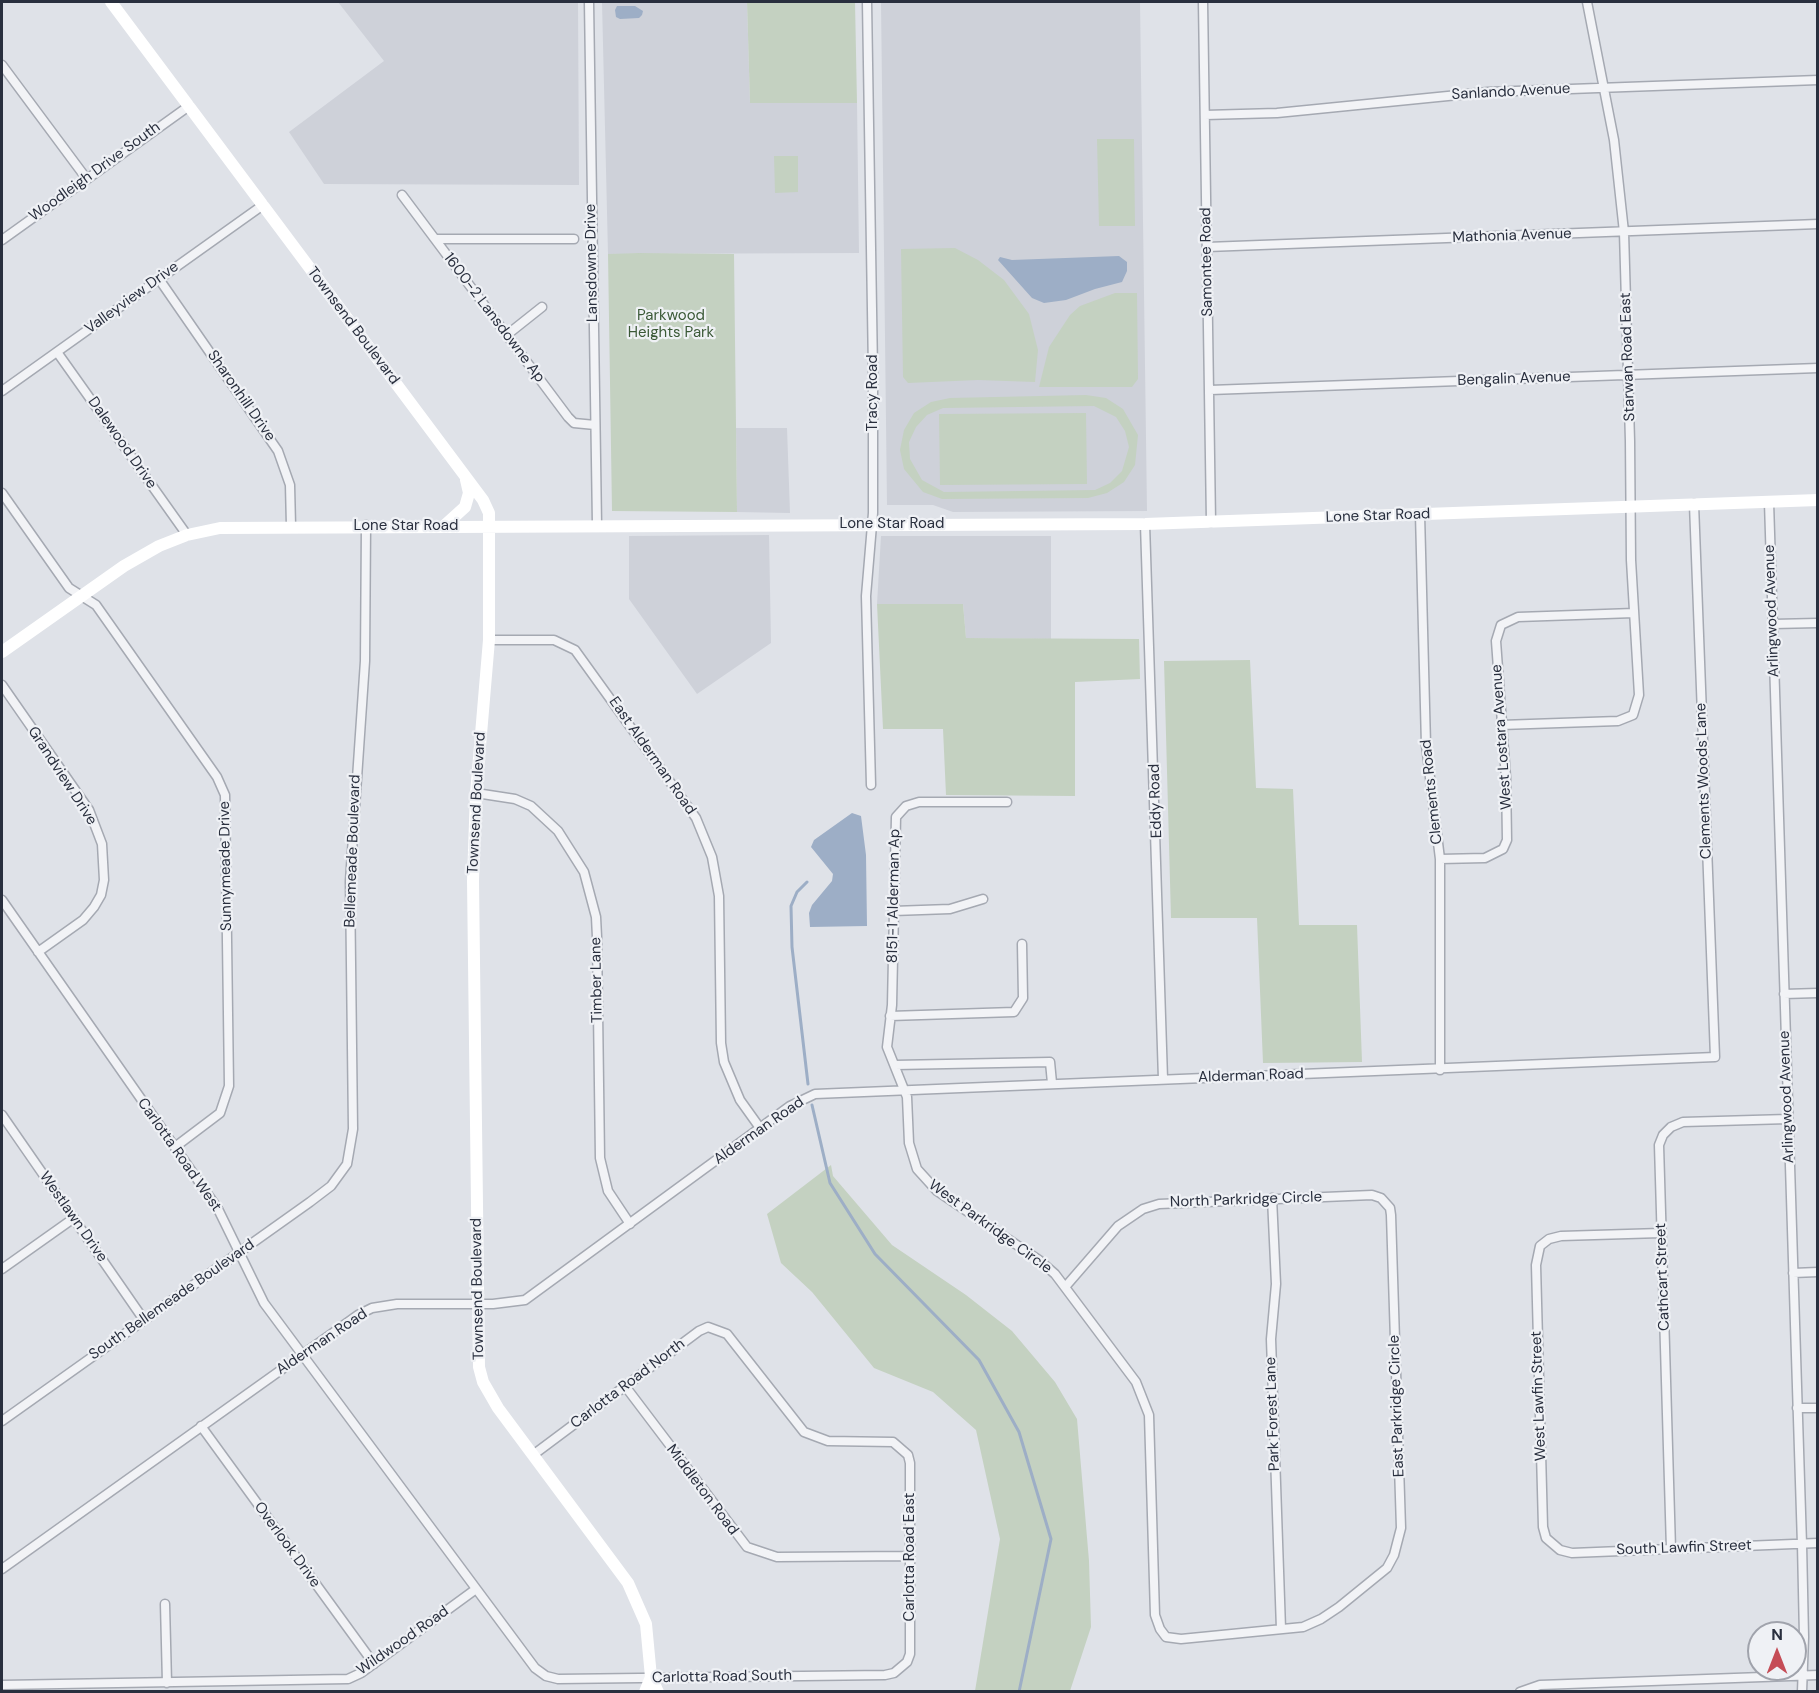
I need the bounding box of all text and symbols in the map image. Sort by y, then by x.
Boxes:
street label: Sanlando Avenue [1451,80,1571,104]
street label: Woodleigh Drive South [26,118,164,226]
street label: Lansdowne Drive [582,204,602,322]
street label: Samontee Road [1197,207,1217,317]
street label: Mathonia Avenue [1452,225,1572,247]
street label: 1600-2 Lansdowne Ap [439,250,549,386]
street label: Valleyview Drive [82,258,182,338]
street label: Townsend Boulevard [303,264,403,388]
street label: Starwan Road East [1617,292,1639,422]
park label: Parkwood Heights Park [628,307,714,342]
street label: Sharonhill Drive [203,347,279,445]
street label: Tracy Road [864,354,882,432]
street label: Bengalin Avenue [1457,368,1571,390]
street label: Dalewood Drive [84,394,160,492]
street label: Lone Star Road [1325,505,1431,527]
street label: Lone Star Road [840,515,944,533]
street label: Lone Star Road [354,517,458,535]
street label: Arlingwood Avenue [1761,544,1783,678]
street label: West Lostara Avenue [1488,664,1516,810]
street label: East Alderman Road [605,694,699,818]
street label: Clements Woods Lane [1692,703,1716,859]
street label: Grandview Drive [23,723,101,829]
street label: Townsend Boulevard [464,732,490,874]
street label: Clements Road [1418,739,1446,845]
street label: Eddy Road [1146,763,1166,839]
street label: Bellemeade Boulevard [341,774,365,928]
street label: Sunnymeade Drive [216,801,236,931]
street label: 8151-1 Alderman Ap [884,829,904,963]
street label: Timber Lane [587,937,607,1023]
street label: Arlingwood Avenue [1776,1030,1798,1164]
street label: Alderman Road [1198,1065,1304,1087]
street label: Alderman Road [710,1093,808,1169]
street label: Carlotta Road West [133,1095,225,1215]
street label: Westlawn Drive [35,1168,111,1266]
street label: West Parkridge Circle [925,1176,1055,1278]
street label: North Parkridge Circle [1170,1188,1322,1212]
street label: Townsend Boulevard [468,1218,488,1360]
street label: Cathcart Street [1652,1223,1674,1331]
street label: South Bellemeade Boulevard [86,1236,258,1364]
street label: Alderman Road [273,1305,371,1379]
street label: West Lawfin Street [1528,1331,1550,1461]
street label: East Parkridge Circle [1386,1334,1408,1478]
street label: Carlotta Road North [567,1335,689,1433]
street label: Park Forest Lane [1262,1357,1284,1471]
street label: Middleton Road [662,1441,742,1539]
street label: Carlotta Road East [901,1493,919,1621]
street label: Overlook Drive [250,1499,324,1591]
street label: South Lawfin Street [1616,1537,1752,1559]
street label: Wildwood Road [354,1603,452,1679]
north arrow [1747,1621,1807,1681]
text: N [1771,1624,1783,1645]
street label: Carlotta Road South [652,1667,792,1687]

